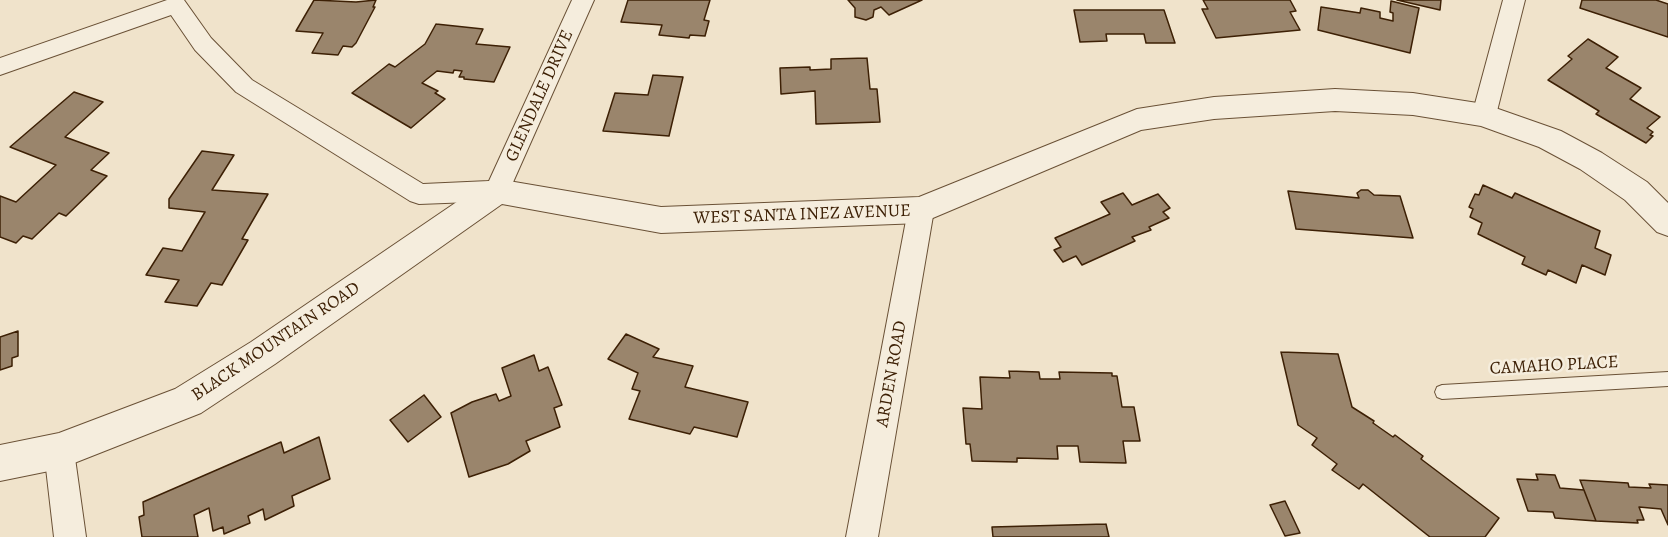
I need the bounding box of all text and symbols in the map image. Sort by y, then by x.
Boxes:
street label: GLENDALE DRIVE [501,27,579,165]
street label: WEST SANTA INEZ AVENUE [693,200,911,230]
street label: BLACK MOUNTAIN ROAD [188,278,364,406]
street label: ARDEN ROAD [872,319,912,429]
street label: CAMAHO PLACE [1489,352,1619,380]

